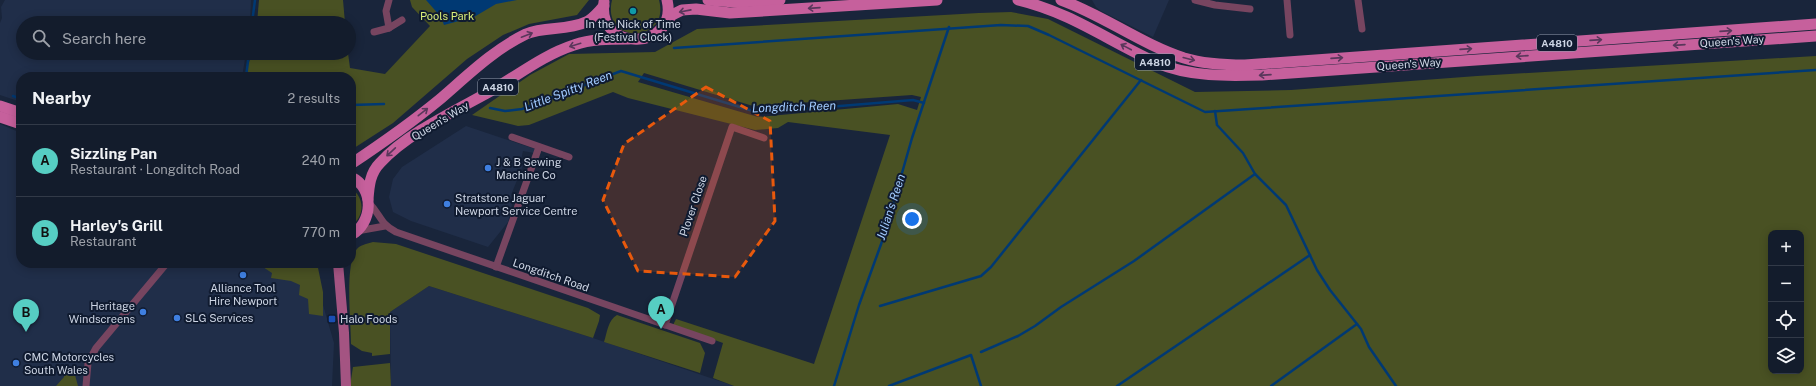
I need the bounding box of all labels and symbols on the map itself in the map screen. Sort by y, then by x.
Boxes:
one-way arrow [808,4,821,11]
marker: In the Nick of Time (Festival Clock) [628,6,638,16]
one-way arrow [679,7,692,15]
park label: Pools Park [420,10,474,22]
place label: In the Nick of Time (Festival Clock) [585,18,681,43]
one-way arrow [1719,27,1732,34]
one-way arrow [520,30,532,38]
street label: Queen's Way [1699,33,1765,49]
road number: A4810 [1537,35,1577,51]
one-way arrow [1589,36,1602,43]
one-way arrow [569,42,582,49]
one-way arrow [1120,42,1132,50]
one-way arrow [1673,42,1686,49]
one-way arrow [1459,46,1472,53]
one-way arrow [1516,52,1529,59]
road number: A4810 [1135,54,1175,70]
one-way arrow [1330,55,1343,62]
one-way arrow [1182,56,1195,63]
street label: Queen's Way [1376,56,1442,72]
water label: Little Spitty Reen [522,68,614,114]
one-way arrow [1259,71,1272,78]
road number: A4810 [478,79,518,95]
street label: Queen's Way [409,99,471,143]
water label: Longditch Reen [752,99,837,115]
one-way arrow [418,108,429,117]
one-way arrow [386,147,396,157]
place label: J & B Sewing Machine Co [496,156,562,181]
marker: J & B Sewing Machine Co [483,163,493,173]
water label: Julian's Reen [874,172,908,242]
street label: Plover Close [677,174,709,238]
place label: Stratstone Jaguar Newport Service Centre [455,192,578,217]
marker: Stratstone Jaguar Newport Service Centre [442,199,452,209]
your location [902,209,922,229]
street label: Longditch Road [511,256,591,294]
marker: Alliance Tool Hire Newport [238,270,248,280]
place label: Alliance Tool Hire Newport [209,282,277,307]
pin: A [648,296,674,329]
pin: B [13,299,39,332]
place label: Heritage Windscreens [69,300,135,325]
marker: Heritage Windscreens [138,307,148,317]
place label: SLG Services [185,312,254,324]
marker: SLG Services [172,313,182,323]
place label: Halo Foods [340,313,398,325]
marker: Halo Foods [327,314,337,324]
place label: CMC Motorcycles South Wales [24,351,115,376]
marker: CMC Motorcycles South Wales [11,358,21,368]

